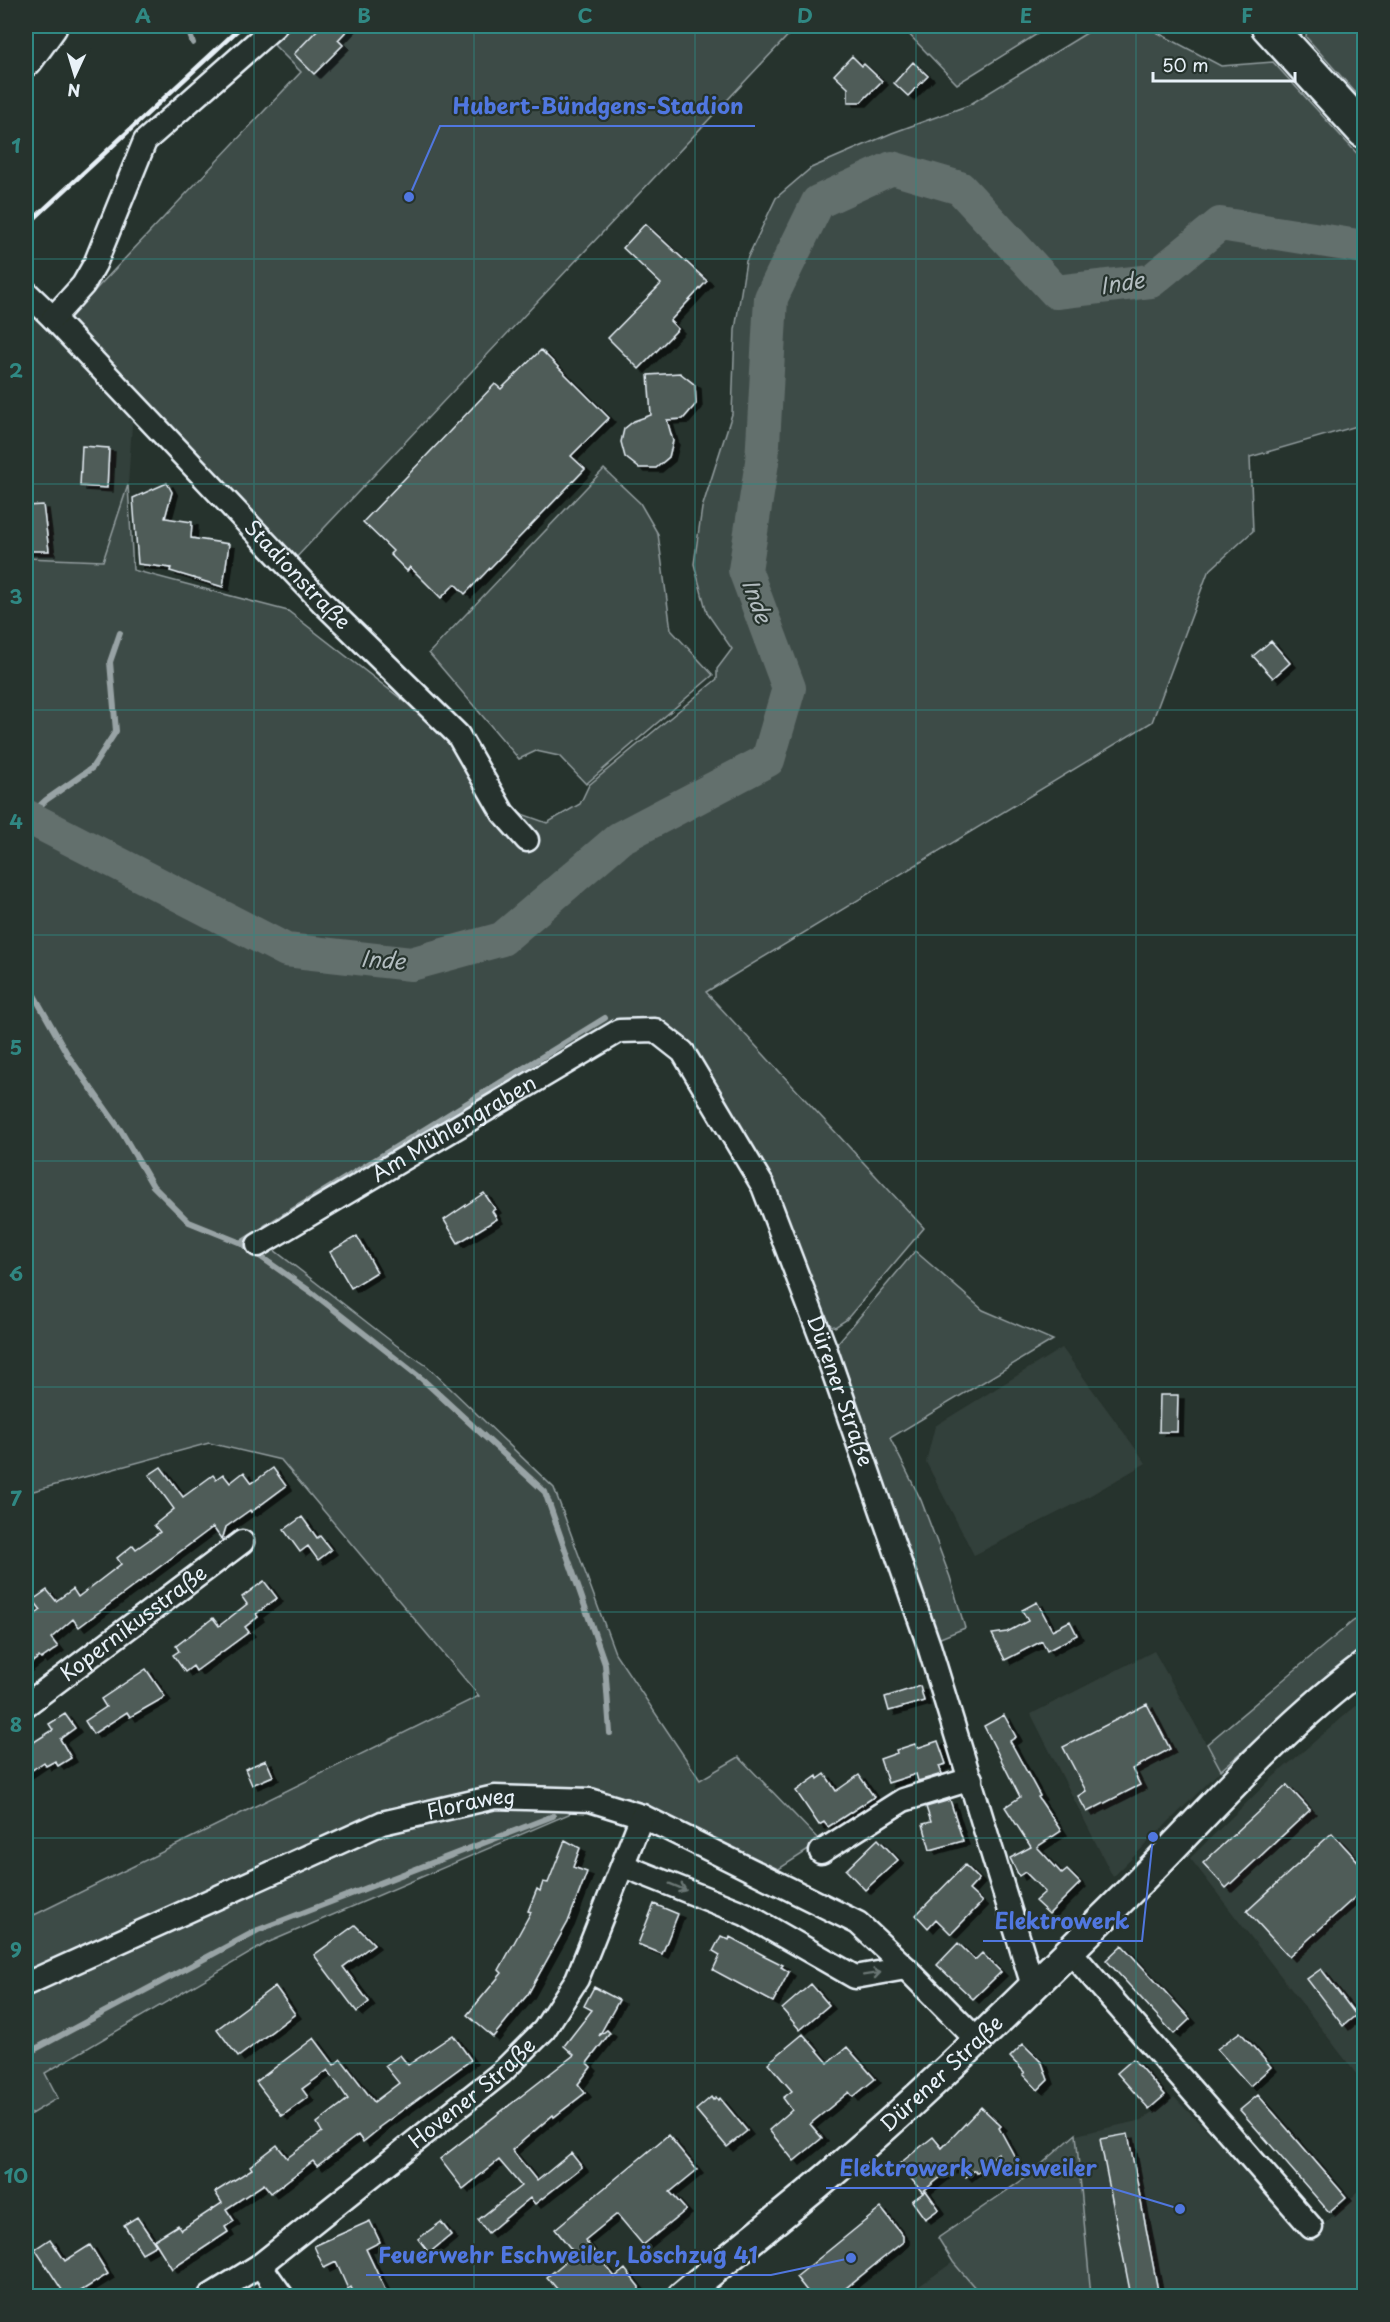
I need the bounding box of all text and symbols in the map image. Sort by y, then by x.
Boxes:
text: A [135,0,151,30]
text: B [357,0,371,30]
text: C [577,0,593,30]
text: D [797,0,813,30]
text: E [1020,0,1032,30]
text: F [1241,0,1253,30]
north arrow [45,45,105,105]
scale bar [1153,45,1296,83]
text: 50 m [1162,51,1209,78]
text: N [67,79,81,103]
callout: Hubert-Bündgens-Stadion [440,86,755,126]
text: Hubert-Bündgens-Stadion [452,88,744,121]
text: 1 [11,130,21,160]
water label: Inde [1097,262,1147,301]
text: 2 [9,355,23,385]
street label: Stadionstraße [238,511,359,636]
water label: Inde [735,574,782,628]
text: 3 [9,581,23,611]
text: 4 [9,806,23,836]
water label: Inde [360,940,407,977]
text: 5 [10,1032,22,1062]
street label: Am Mühlengraben [364,1066,542,1189]
text: 6 [9,1258,23,1288]
street label: Dürener Straße [800,1310,883,1470]
text: 7 [10,1483,22,1513]
street label: Kopernikusstraße [52,1556,213,1688]
text: 8 [10,1709,22,1739]
street label: Floraweg [423,1779,516,1826]
one-way arrow [668,1882,687,1893]
callout: Elektrowerk [983,1901,1142,1941]
text: Elektrowerk [994,1903,1130,1936]
text: 9 [10,1934,22,1964]
one-way arrow [862,1968,881,1979]
street label: Dürener Straße [872,2006,1009,2138]
street label: Hovener Straße [401,2029,542,2155]
callout: Elektrowerk Weisweiler [826,2148,1111,2188]
text: Elektrowerk Weisweiler [839,2150,1097,2183]
text: 10 [4,2160,28,2190]
callout: Feuerwehr Eschweiler, Löschzug 41 [366,2235,771,2275]
text: Feuerwehr Eschweiler, Löschzug 41 [378,2237,758,2270]

